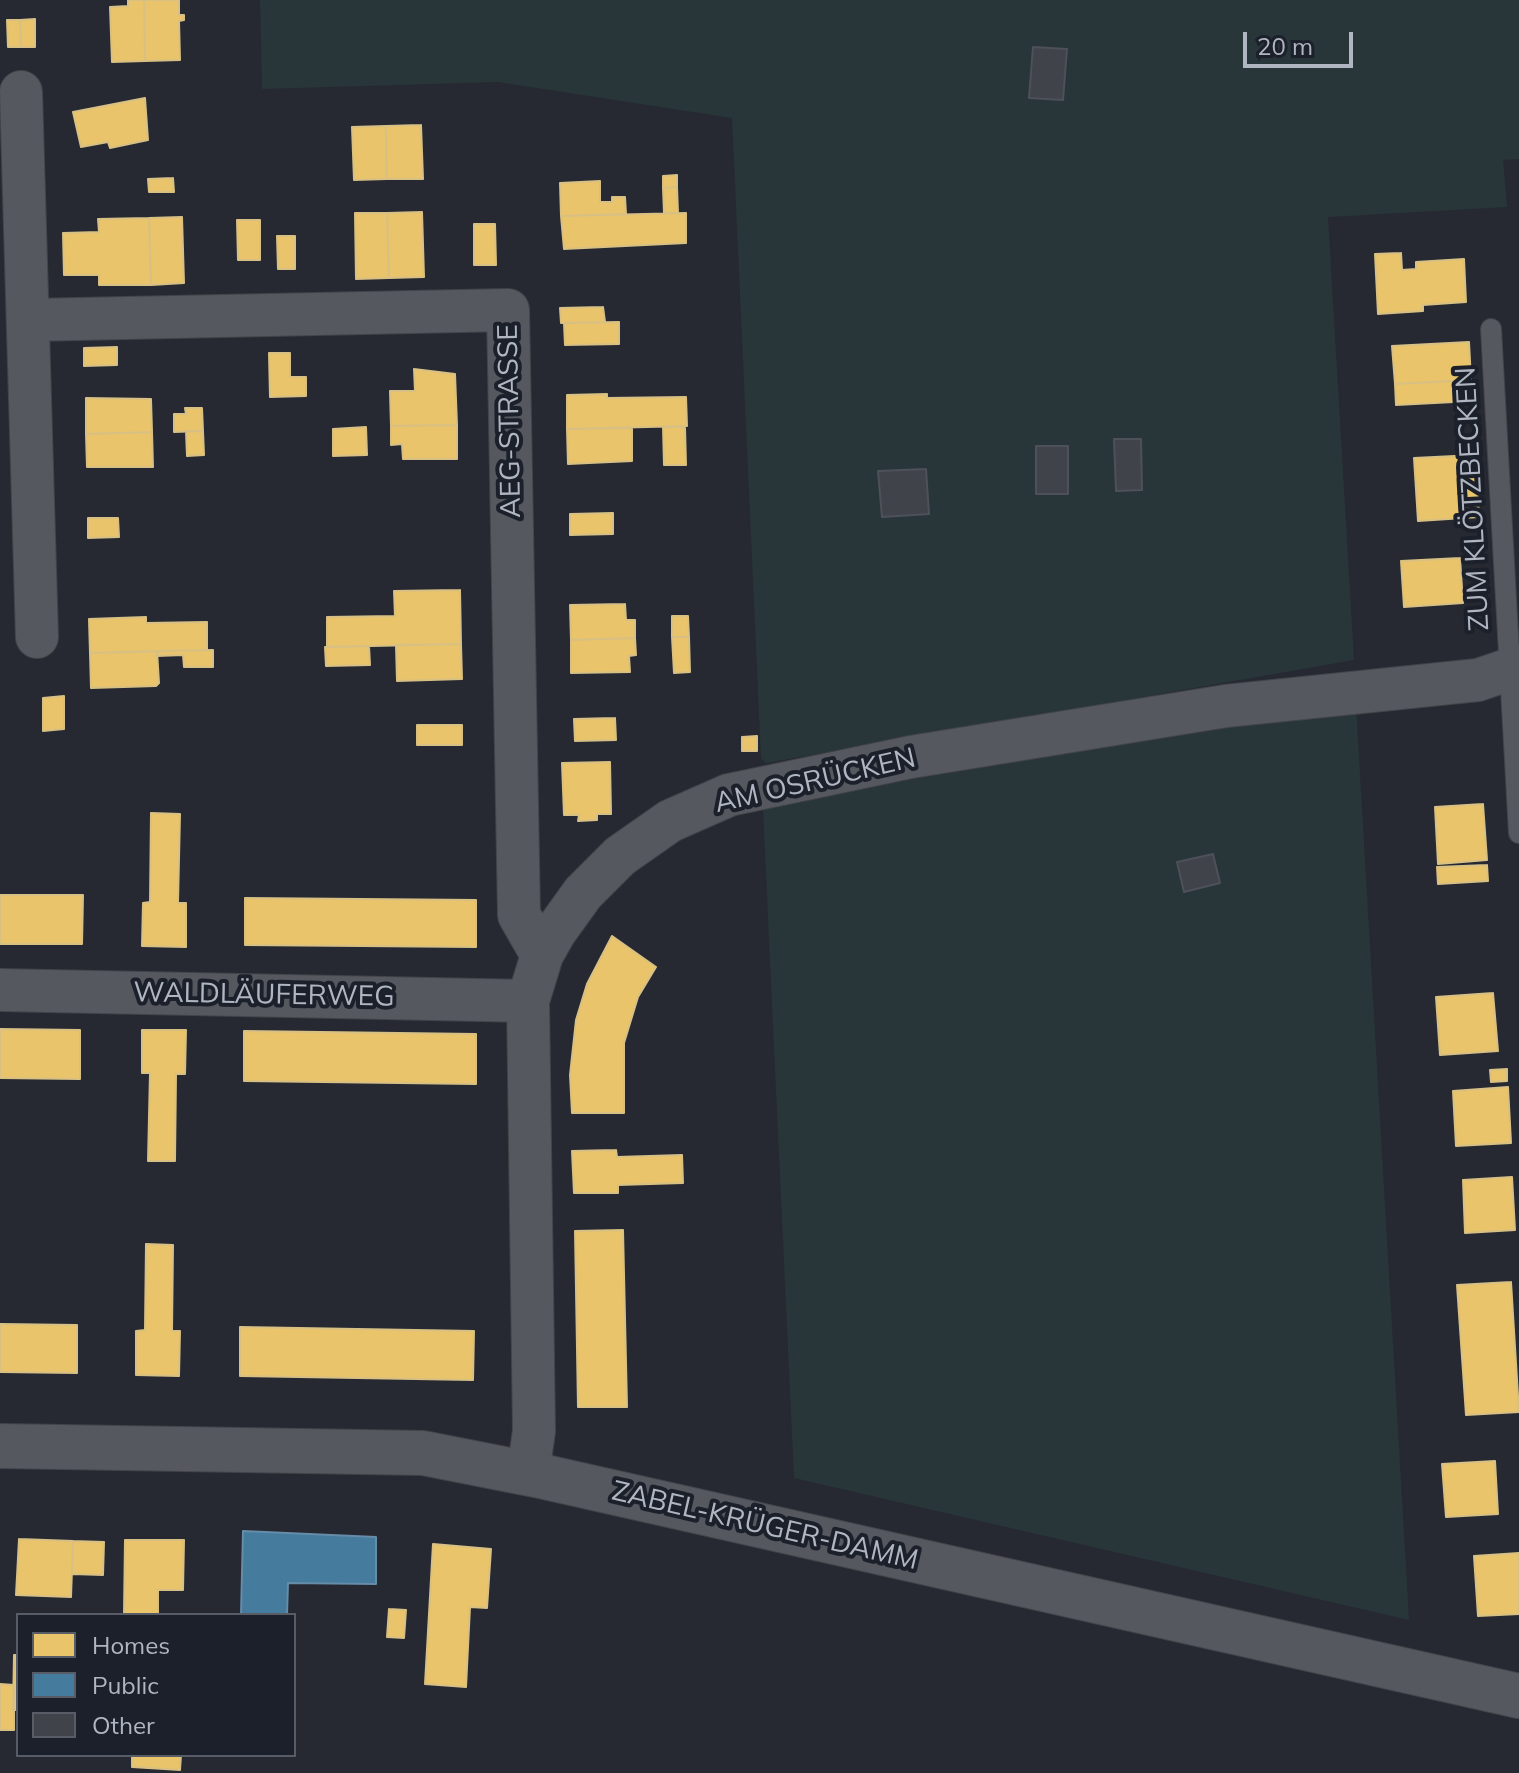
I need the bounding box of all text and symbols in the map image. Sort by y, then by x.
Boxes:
scale bar [1247,16,1357,66]
text: 20 m [1257,31,1313,61]
street label: AEG-STRASSE [492,324,528,518]
street label: ZUM KLÖTZBECKEN [1449,366,1497,632]
street label: AM OSRÜCKEN [711,742,919,820]
street label: WALDLÄUFERWEG [133,976,395,1014]
street label: ZABEL-KRÜGER-DAMM [609,1474,921,1578]
legend [16,1613,296,1757]
text: Homes [92,1630,170,1660]
text: Public [92,1670,159,1700]
text: Other [92,1710,155,1740]

